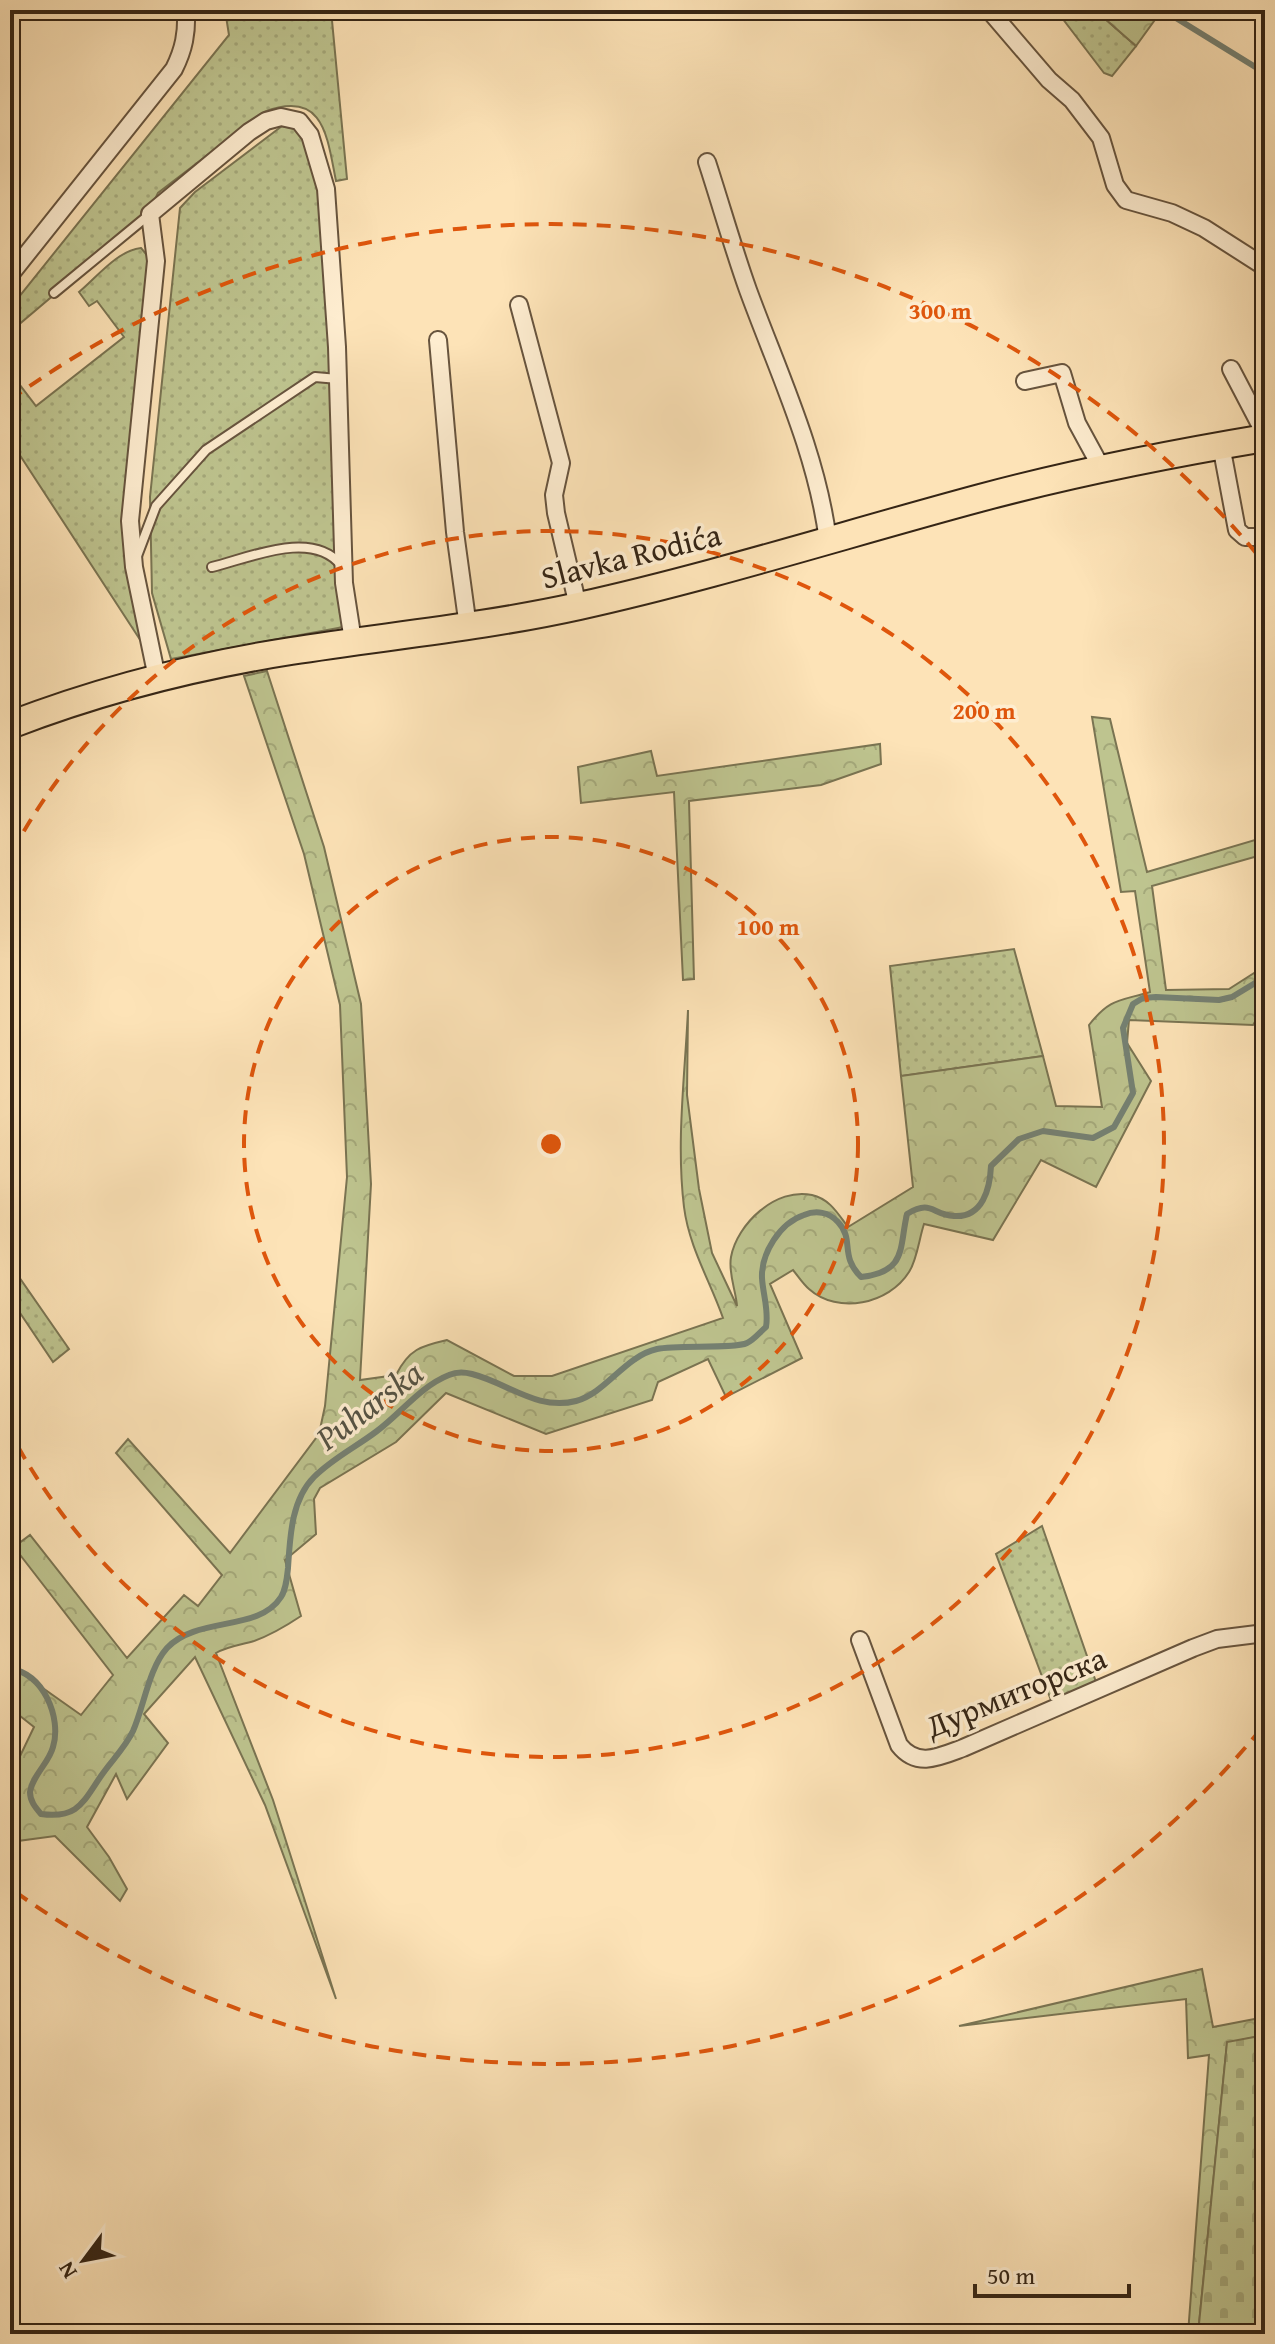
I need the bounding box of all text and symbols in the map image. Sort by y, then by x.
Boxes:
text: 300 m [908,293,972,328]
street label: Slavka Rodića [536,510,726,601]
text: 200 m [952,693,1016,728]
text: 100 m [736,909,800,944]
centre of rings [537,1130,565,1158]
water label: Puharska [304,1348,433,1462]
street label: Дурмиторска [917,1634,1114,1749]
north arrow [44,2220,124,2300]
scale bar [975,2248,1129,2298]
text: N [49,2256,85,2285]
text: 50 m [987,2258,1035,2293]

